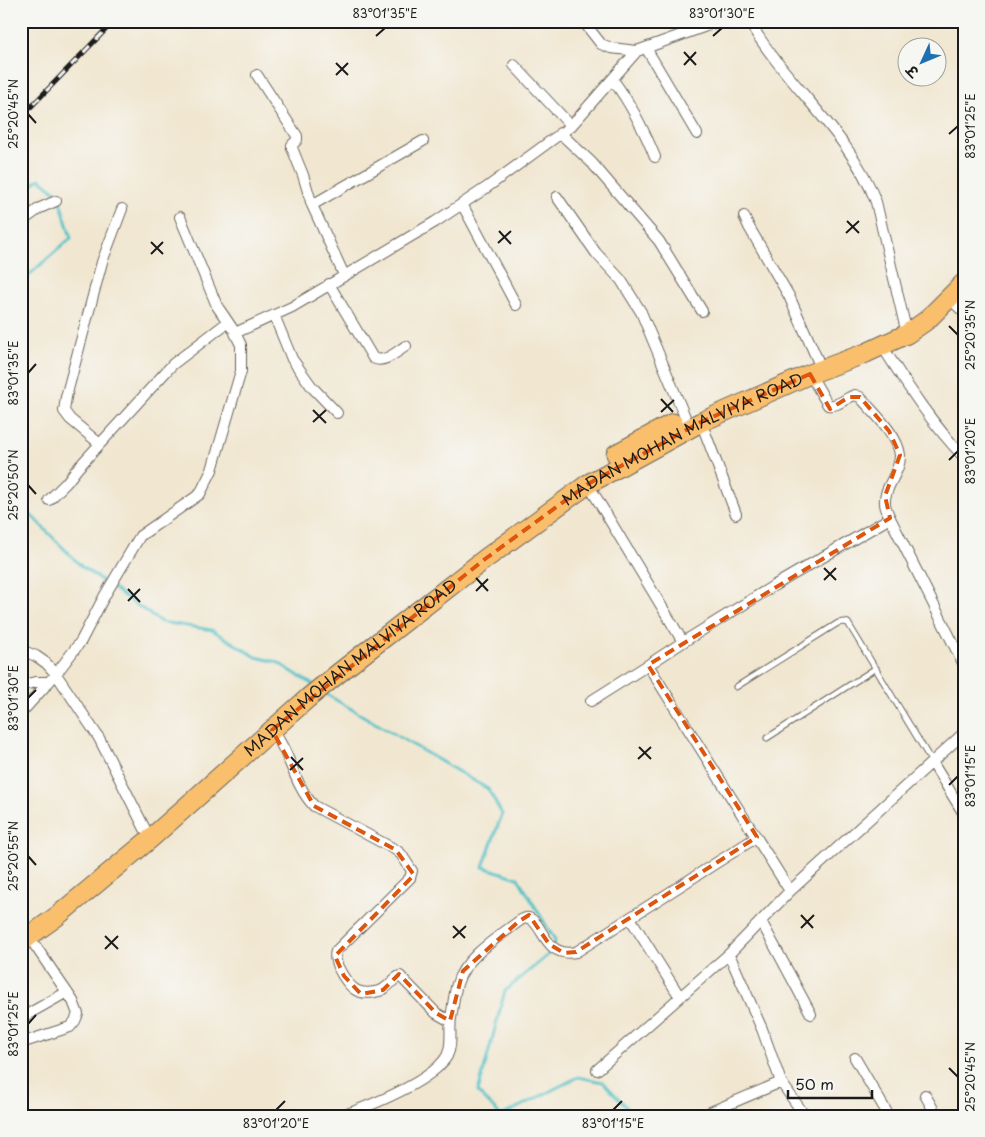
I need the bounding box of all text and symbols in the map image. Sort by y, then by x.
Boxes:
text: 83°01'35"E [353,4,417,22]
text: 83°01'30"E [689,4,755,22]
north arrow [898,38,948,88]
text: उ [900,60,924,83]
text: 25°20'45"N [4,79,22,149]
text: 83°01'25"E [961,93,979,159]
text: 25°20'35"N [961,300,979,370]
text: 83°01'35"E [4,341,22,405]
street label: MADAN MOHAN MALVIYA ROAD [556,366,806,511]
text: 83°01'20"E [961,418,979,484]
text: 25°20'50"N [4,449,22,521]
street label: MADAN MOHAN MALVIYA ROAD [238,572,462,761]
text: 83°01'30"E [4,665,22,731]
text: 83°01'15"E [961,745,979,807]
text: 25°20'55"N [4,821,22,891]
text: 83°01'25"E [4,991,22,1057]
text: 25°20'45"N [961,1042,979,1112]
scale bar [788,1067,871,1099]
text: 50 m [795,1072,834,1095]
text: 83°01'20"E [243,1114,309,1132]
text: 83°01'15"E [582,1114,644,1132]

